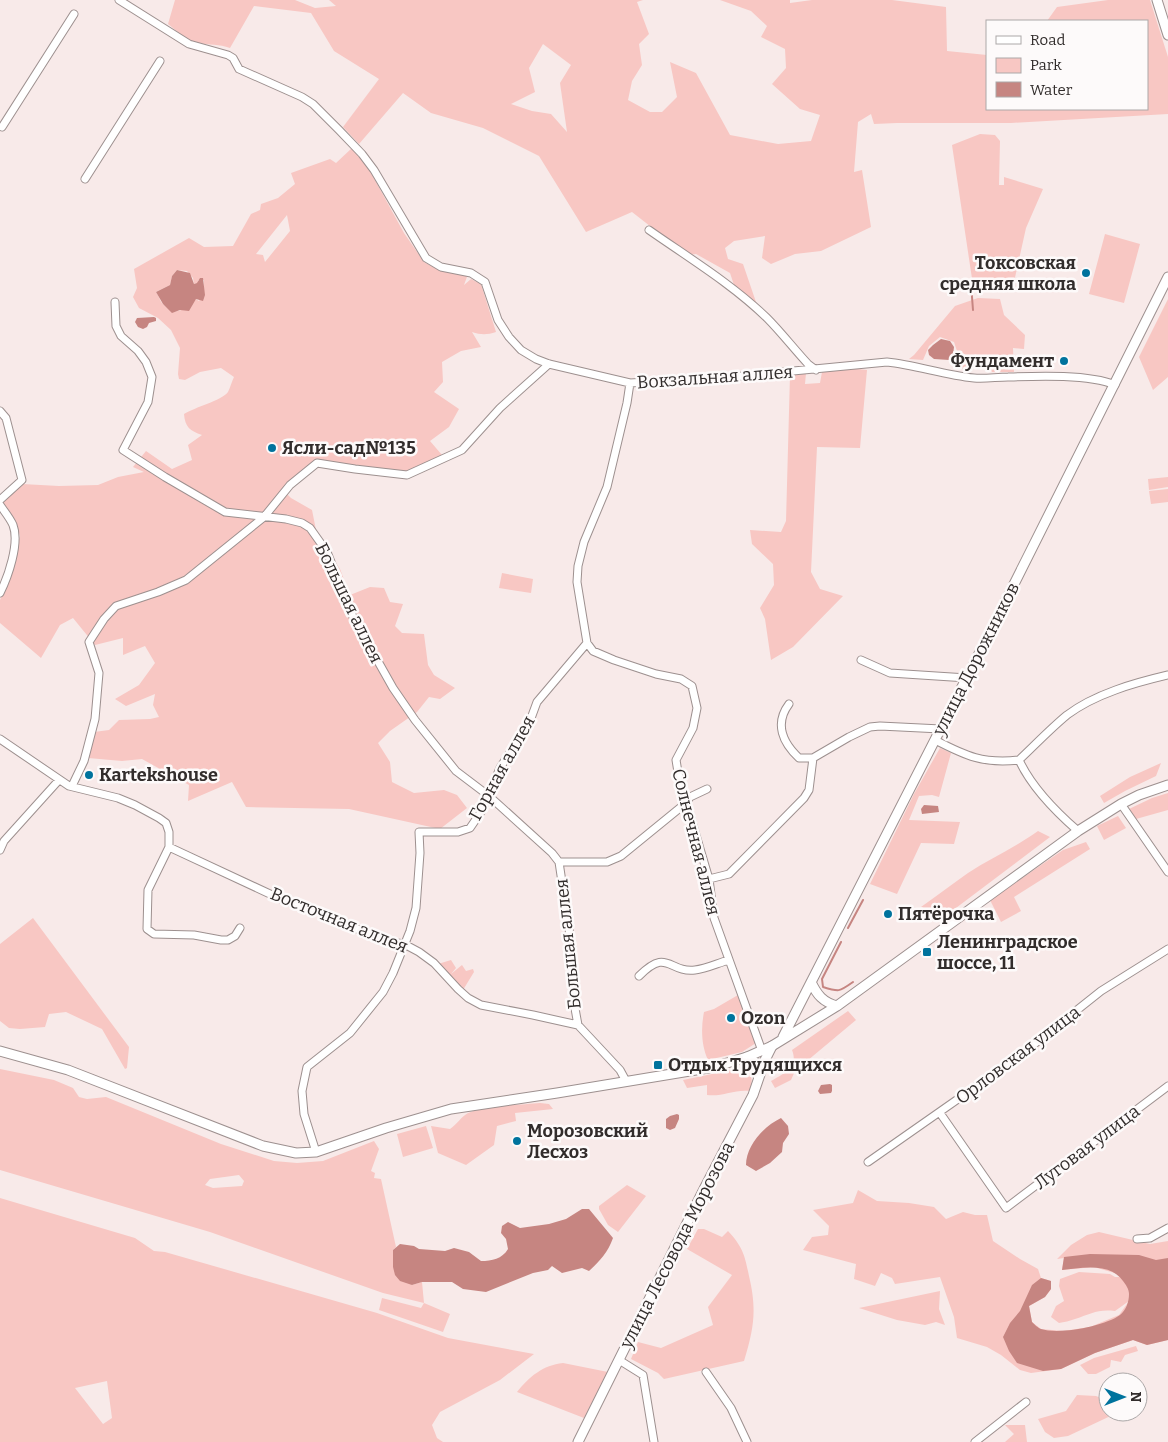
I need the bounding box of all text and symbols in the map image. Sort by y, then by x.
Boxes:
legend [986,20,1148,110]
text: Road [1030,31,1065,49]
text: Park [1030,56,1062,74]
text: Water [1030,81,1073,99]
place label: Токсовская средняя школа [940,252,1076,295]
marker: Токсовская средняя школа [1080,267,1092,279]
place label: Фундамент [951,350,1054,372]
marker: Фундамент [1058,355,1070,367]
street label: Вокзальная аллея [636,361,794,393]
place label: Ясли-сад№135 [282,437,416,459]
marker: Ясли-сад№135 [266,442,278,454]
street label: Большая аллея [310,539,388,667]
street label: улица Дорожников [927,579,1024,740]
street label: Горная аллея [464,712,540,824]
place label: Kartekshouse [99,764,218,786]
street label: Солнечная аллея [667,766,725,918]
marker: Kartekshouse [83,769,95,781]
street label: Большая аллея [550,878,586,1010]
street label: Восточная аллея [267,882,411,958]
place label: Пятёрочка [898,903,994,925]
marker: Пятёрочка [882,908,894,920]
place label: Ленинградское шоссе, 11 [937,931,1078,974]
marker: Ленинградское шоссе, 11 [921,946,933,958]
street label: Орловская улица [951,1001,1085,1109]
place label: Ozon [741,1007,786,1029]
marker: Ozon [725,1012,737,1024]
place label: Отдых Трудящихся [668,1054,842,1076]
marker: Отдых Трудящихся [652,1059,664,1071]
street label: Луговая улица [1030,1100,1144,1194]
place label: Морозовский Лесхоз [527,1120,648,1163]
marker: Морозовский Лесхоз [511,1135,523,1147]
street label: улица Лесовода Морозова [615,1138,739,1353]
north arrow [1098,1372,1148,1422]
text: N [1127,1392,1144,1403]

